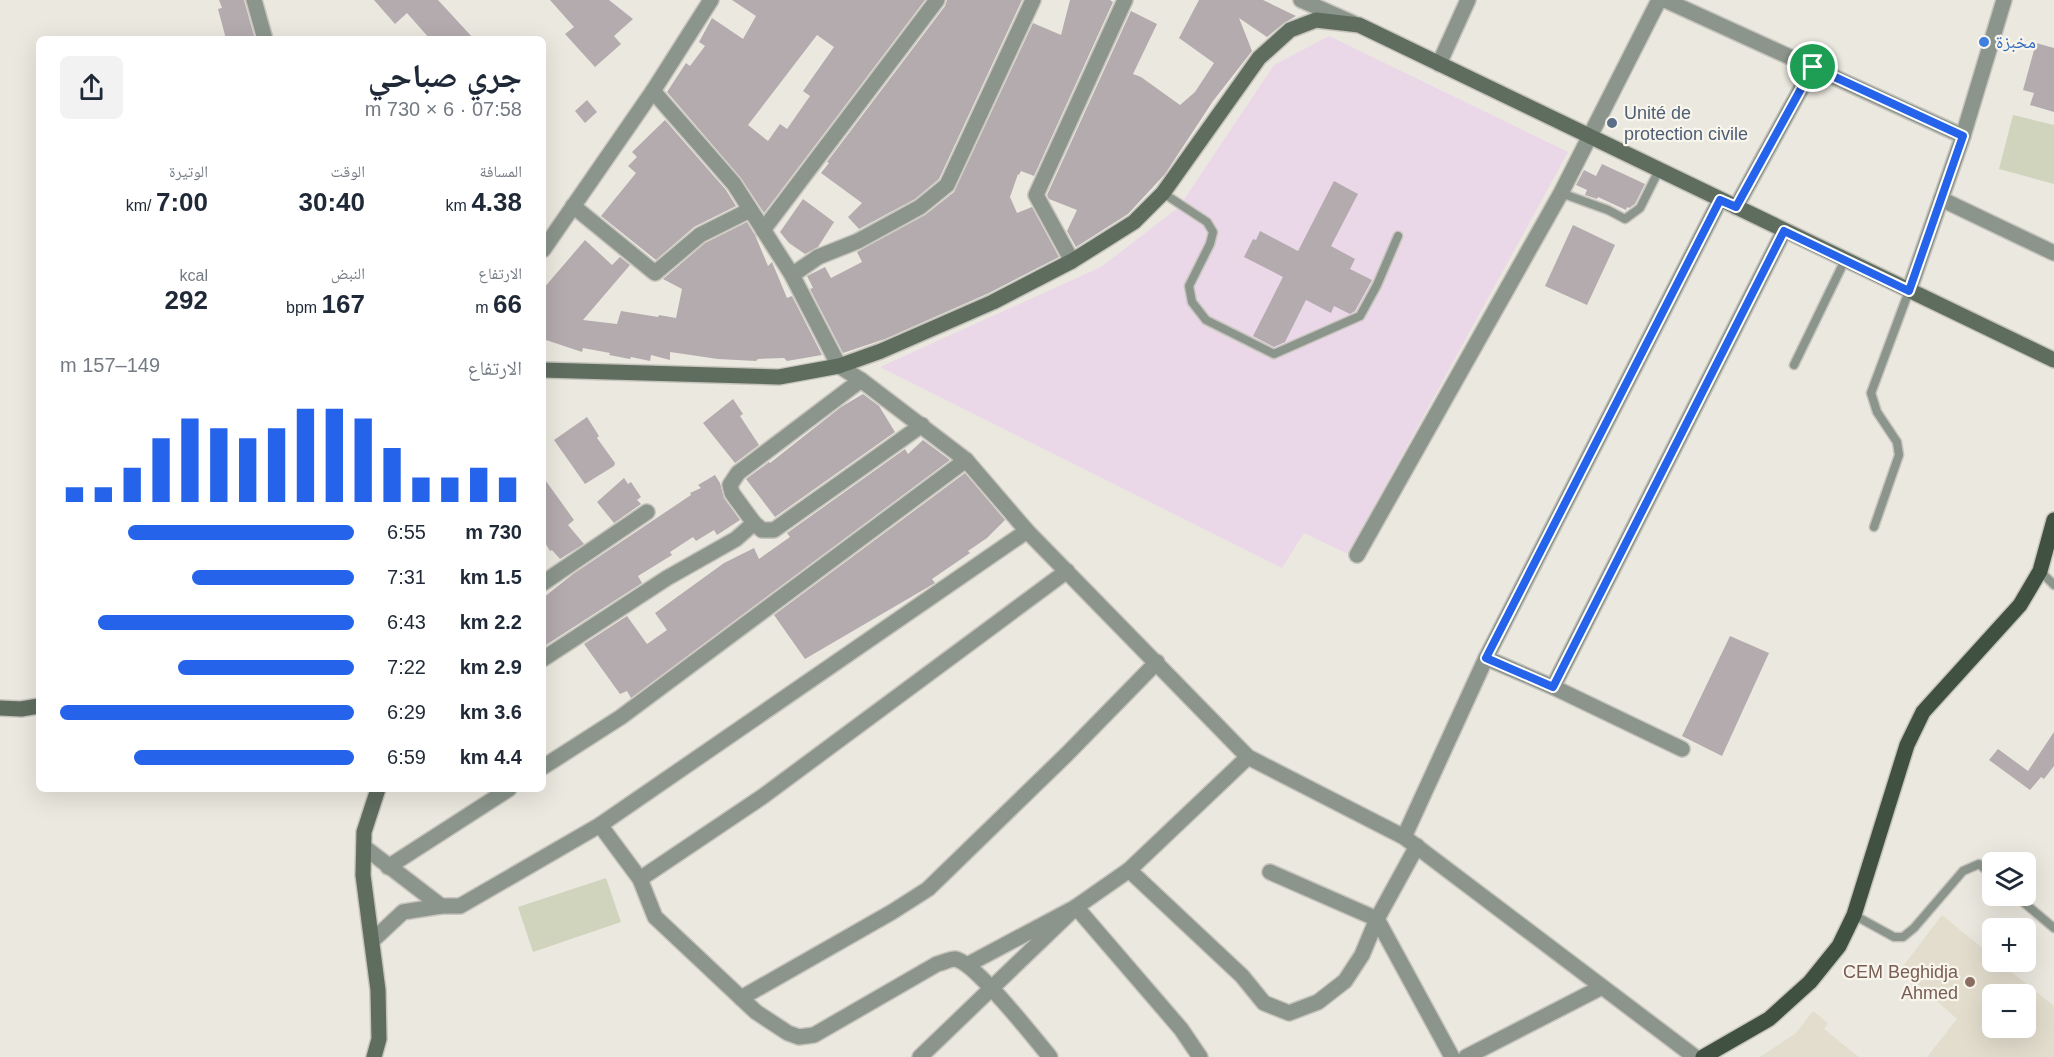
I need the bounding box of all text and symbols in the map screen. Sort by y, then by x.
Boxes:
place label: مخبزة [1996,32,2036,53]
marker: مخبزة [1977,35,1991,49]
pin [1787,41,1838,92]
icon: arrive [1796,50,1829,83]
button: share [60,56,123,119]
text: جري صباحي [368,57,522,94]
text: 07:58 · 6 × 730 m [365,98,522,120]
place label: Unité de protection civile [1624,103,1748,144]
marker: Unité de protection civile [1605,116,1619,130]
text: الوتيرة [169,163,208,180]
text: الوقت [331,163,365,180]
text: المسافة [480,163,522,180]
text: 7:00 [156,187,208,217]
text: 30:40 [299,187,365,217]
text: 4.38 [471,187,522,217]
text: /km [126,197,156,214]
text: km [446,197,471,214]
text: النبض [331,265,365,282]
text: الارتفاع [478,265,522,282]
text: kcal [180,267,208,284]
text: 292 [165,285,208,315]
text: 167 [322,289,365,319]
text: 66 [493,289,522,319]
text: bpm [286,299,322,316]
text: m [475,299,493,316]
text: 149–157 m [60,354,160,376]
text: الارتفاع [467,357,522,379]
text: 6:55 [387,521,426,543]
text: 730 m [465,521,522,543]
text: 7:31 [387,566,426,588]
text: 1.5 km [460,566,522,588]
text: 6:43 [387,611,426,633]
text: 2.2 km [460,611,522,633]
text: 7:22 [387,656,426,678]
text: 2.9 km [460,656,522,678]
text: 6:29 [387,701,426,723]
text: 3.6 km [460,701,522,723]
text: 6:59 [387,746,426,768]
text: 4.4 km [460,746,522,768]
map controls [1982,852,2036,1038]
button: layers [1982,852,2036,906]
button: + [1982,918,2036,972]
place label: CEM Beghidja Ahmed [1843,962,1959,1003]
marker: CEM Beghidja Ahmed [1963,975,1977,989]
button: − [1982,984,2036,1038]

